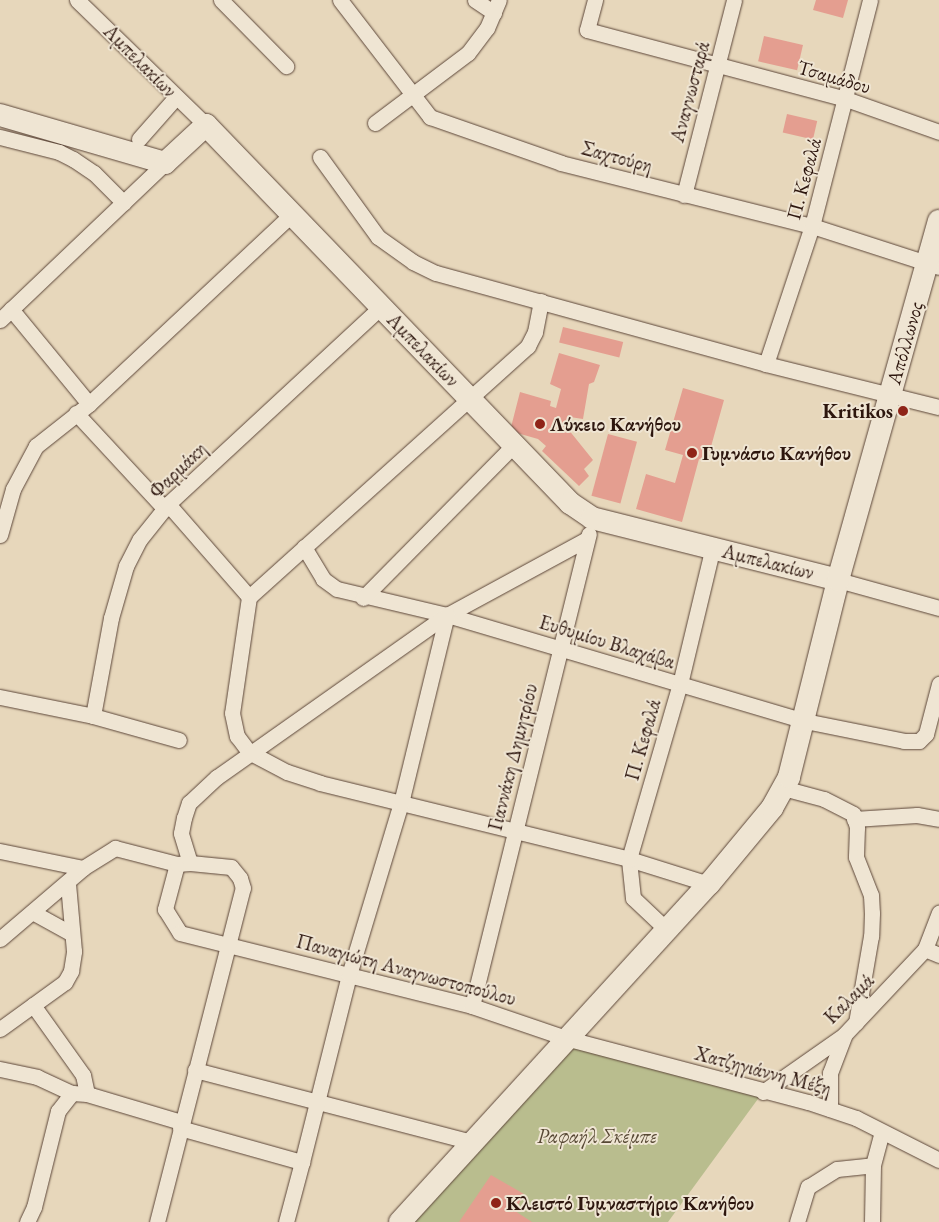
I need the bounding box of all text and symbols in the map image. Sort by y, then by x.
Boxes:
street label: Αμπελακίων [98,19,182,103]
street label: Αναγνωσταρά [665,39,715,145]
street label: Τσαμάδου [795,55,873,99]
street label: Π. Κεφαλά [782,135,826,223]
street label: Σαχτούρη [579,136,655,178]
street label: Απόλλωνος [882,299,928,387]
street label: Αμπελακίων [382,308,464,392]
place label: Kritikos [822,399,893,423]
marker: Kritikos [897,405,909,417]
place label: Λύκειο Κανήθου [550,412,681,436]
marker: Λύκειο Κανήθου [534,418,546,430]
street label: Φαρμάκη [144,437,212,503]
place label: Γυμνάσιο Κανήθου [702,441,851,465]
marker: Γυμνάσιο Κανήθου [686,447,698,459]
street label: Αμπελακίων [720,539,816,585]
street label: Ευθυμίου Βλαχάβα [536,610,678,674]
street label: Γιαννάκη Δημητρίου [483,681,543,833]
street label: Π. Κεφαλά [620,696,666,784]
street label: Παναγιώτη Αναγνωστοπούλου [293,929,519,1011]
street label: Καλαμά [819,969,879,1029]
street label: Χατζηγιάννη Μέξη [692,1041,834,1101]
park label: Ραφαήλ Σκέμπε [537,1124,657,1148]
place label: Κλειστό Γυμναστήριο Κανήθου [506,1191,754,1215]
marker: Κλειστό Γυμναστήριο Κανήθου [490,1197,502,1209]

